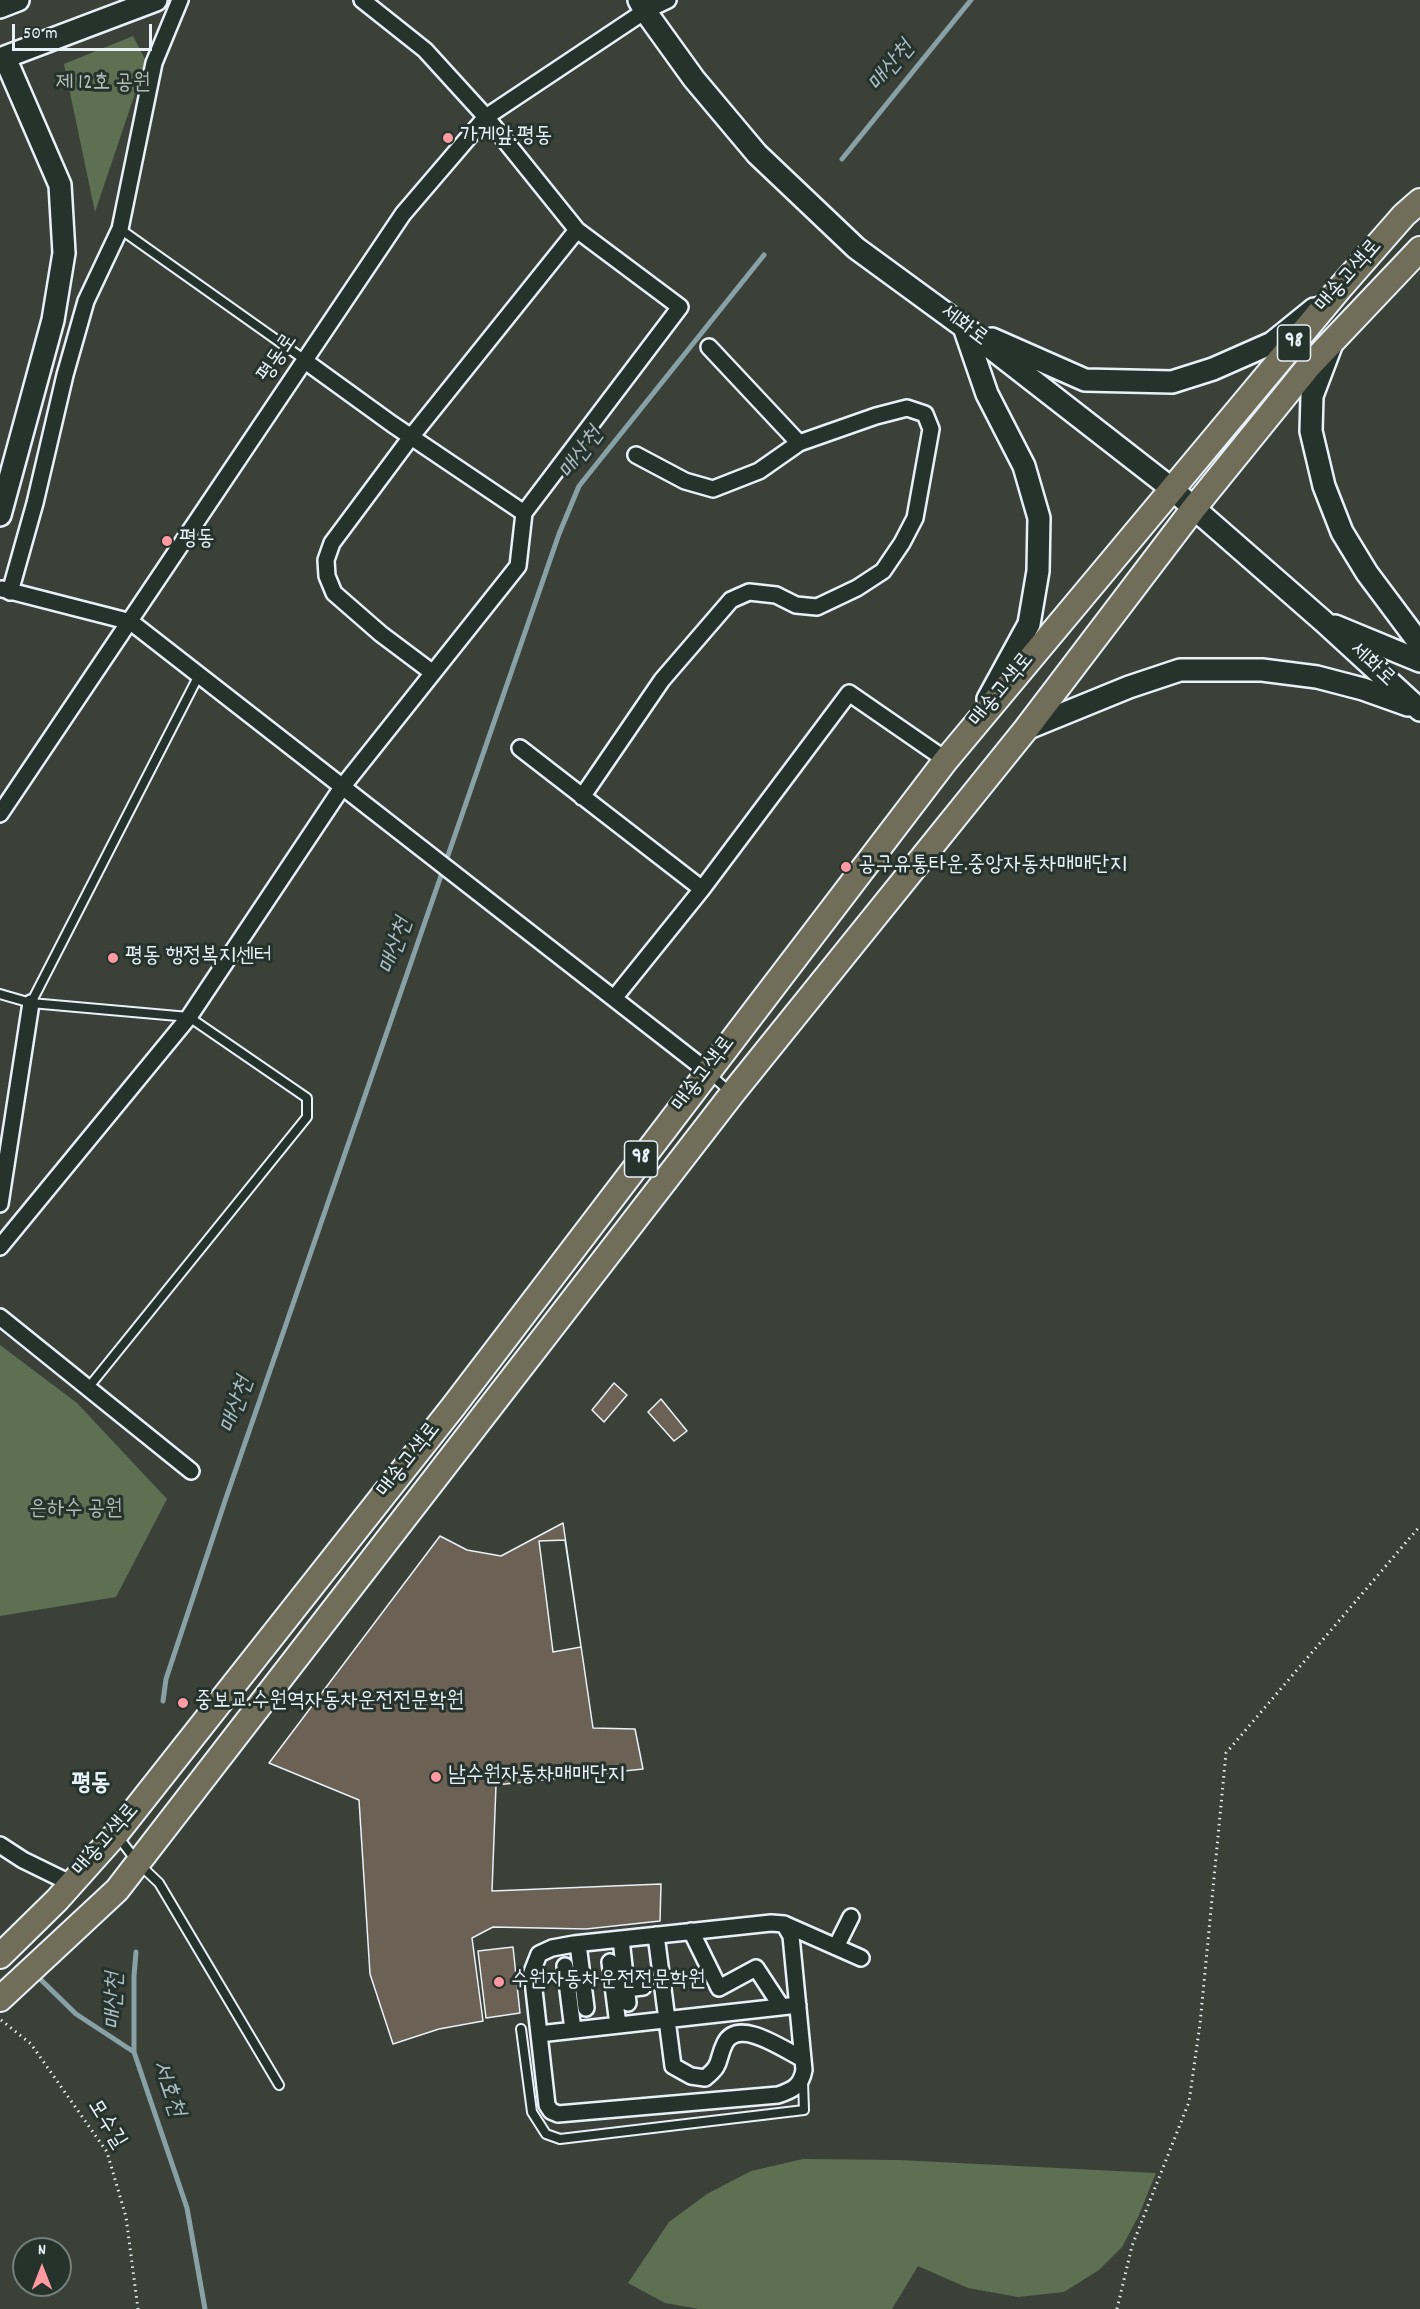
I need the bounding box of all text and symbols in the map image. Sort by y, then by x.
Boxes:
scale bar [15,12,154,50]
text: 50 m [23,22,58,47]
water label: 매산천 [864,36,922,100]
park label: 제 12호 공원 [55,72,151,98]
place label: 가게앞.평동 [460,125,552,151]
marker: 가게앞.평동 [441,131,455,145]
street label: 매송고색로 [1311,235,1389,319]
street label: 세화로 [934,300,992,354]
road number: 98 [1278,325,1310,361]
street label: 평동로 [253,330,305,388]
water label: 매산천 [554,423,612,487]
place label: 평동 [179,528,214,554]
marker: 평동 [160,534,174,548]
street label: 세화로 [1343,638,1399,694]
street label: 매송고색로 [965,648,1041,734]
place label: 공구유통타운.중앙자동차매매단지 [858,854,1127,880]
marker: 공구유통타운.중앙자동차매매단지 [839,860,853,874]
water label: 매산천 [375,915,421,979]
place label: 평동 행정복지센터 [125,945,272,971]
marker: 평동 행정복지센터 [106,951,120,965]
street label: 매송고색로 [668,1032,742,1118]
road number: 98 [624,1141,658,1177]
water label: 매산천 [216,1374,262,1438]
street label: 매송고색로 [372,1418,448,1504]
park label: 은하수 공원 [29,1498,123,1524]
place label: 중보교.수원역자동차운전전문학원 [195,1690,464,1716]
marker: 중보교.수원역자동차운전전문학원 [176,1696,190,1710]
place label: 남수원자동차매매단지 [448,1764,625,1790]
marker: 남수원자동차매매단지 [429,1770,443,1784]
district label: 평동 [72,1772,110,1800]
street label: 매송고색로 [68,1799,146,1883]
place label: 수원자동차운전전문학원 [511,1969,706,1995]
water label: 매산천 [102,1972,132,2030]
marker: 수원자동차운전전문학원 [492,1975,506,1989]
water label: 서호천 [143,2057,189,2121]
street label: 모수길 [80,2095,130,2155]
north arrow [12,2237,72,2297]
text: N [38,2239,46,2262]

